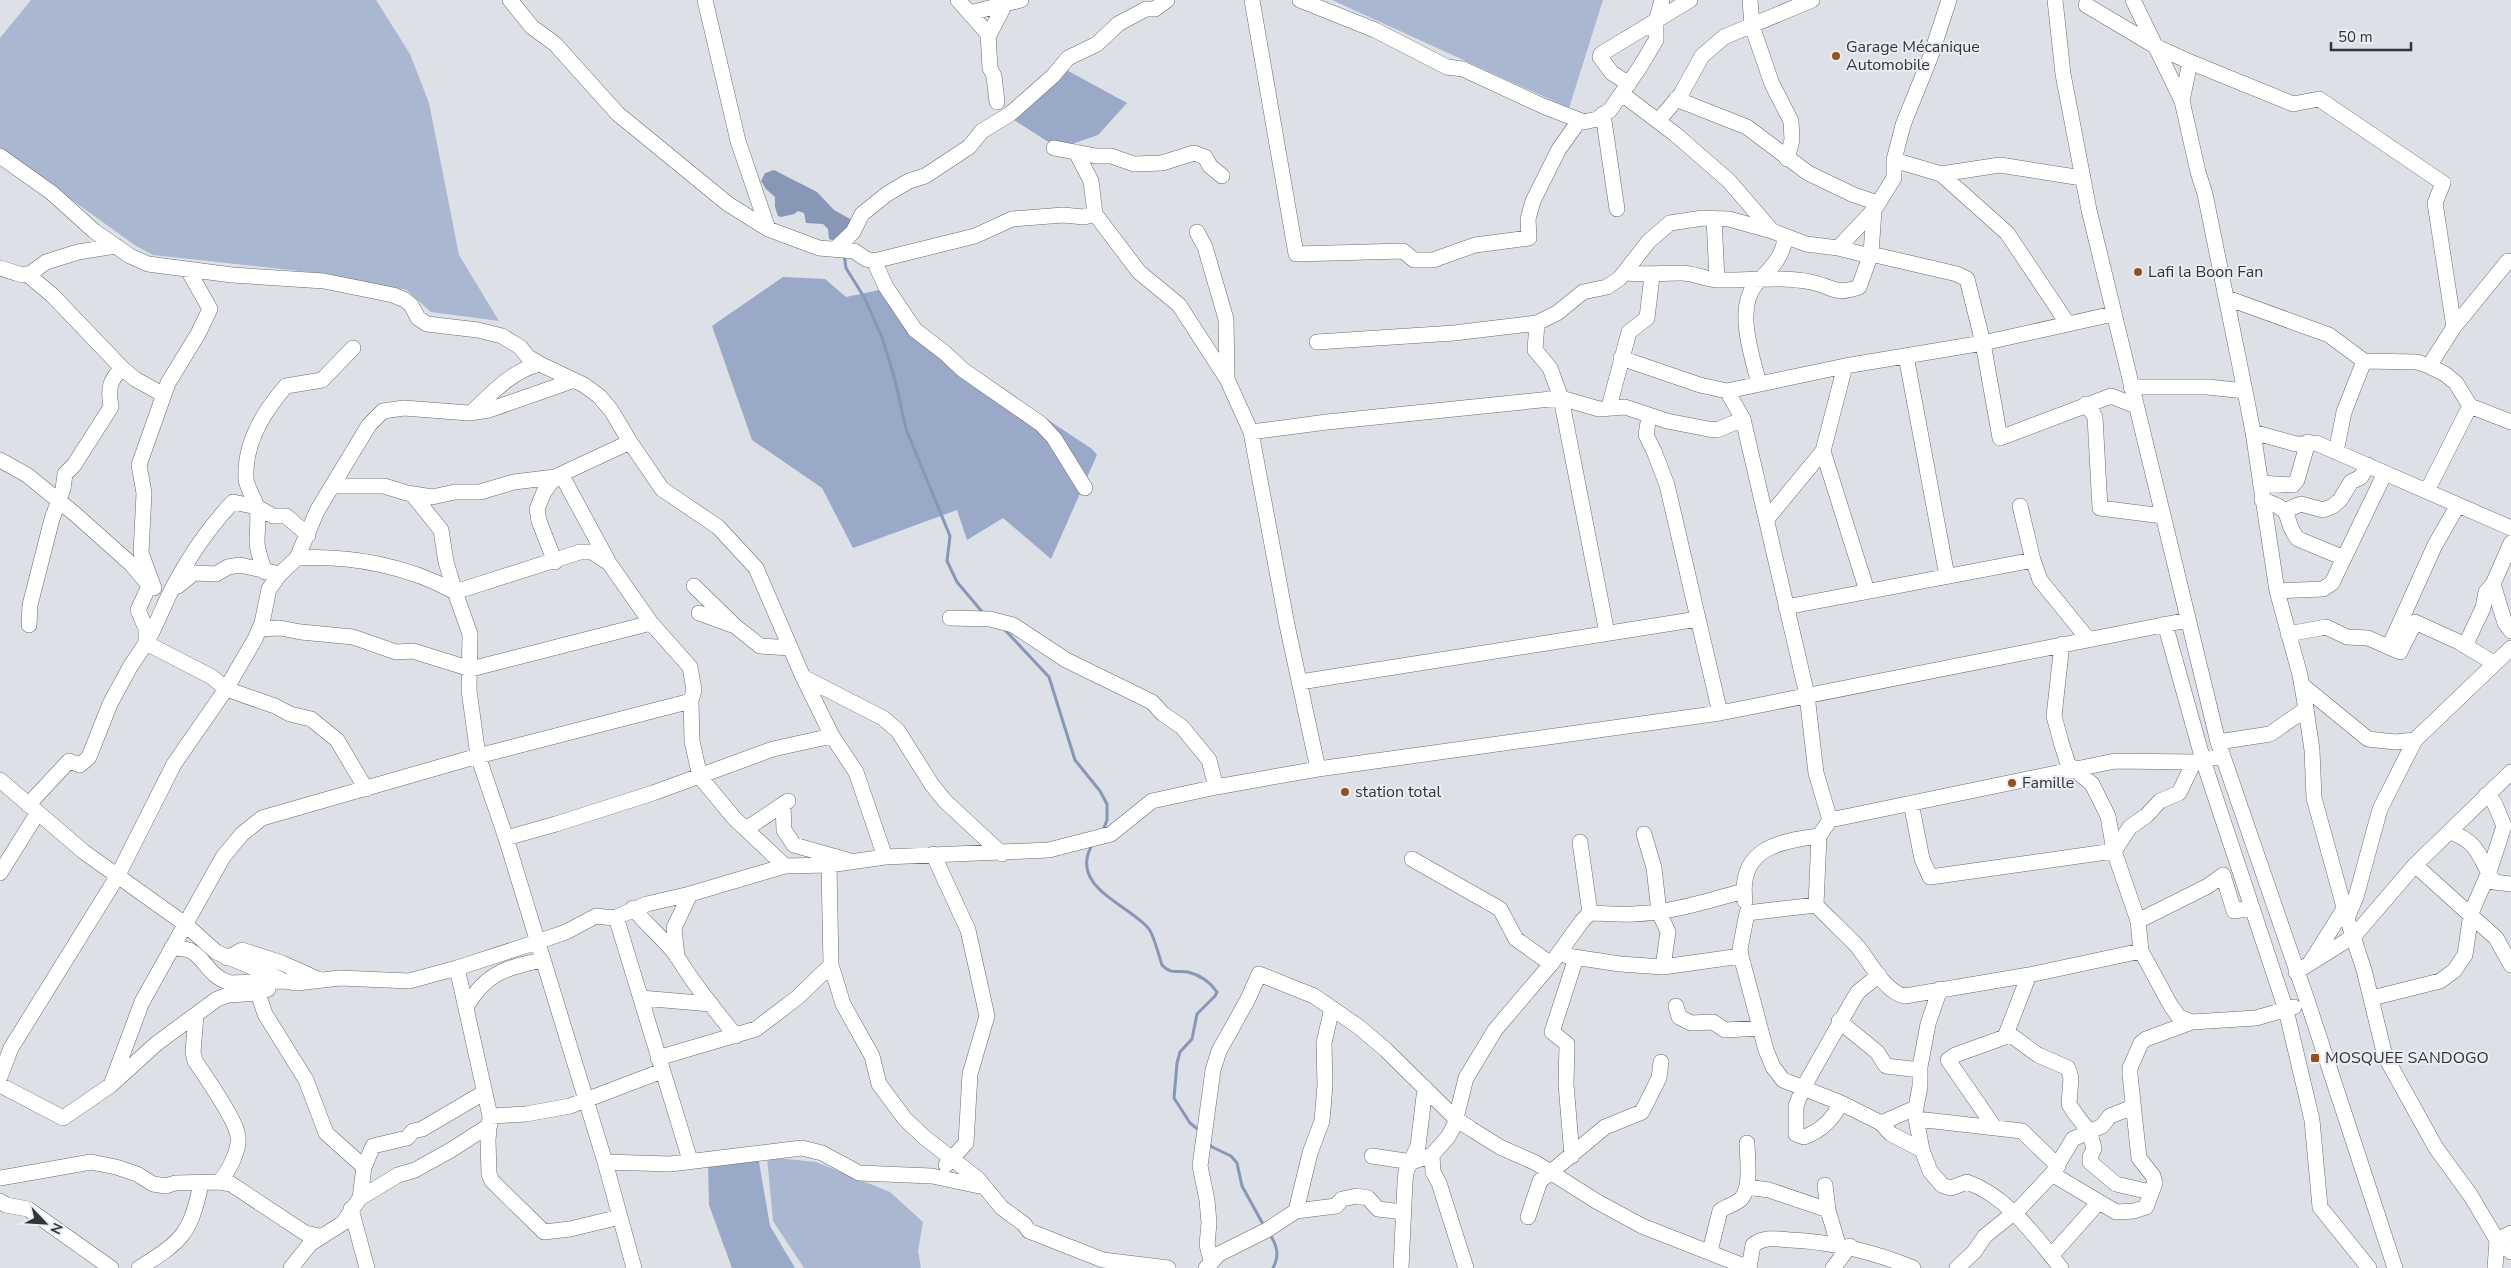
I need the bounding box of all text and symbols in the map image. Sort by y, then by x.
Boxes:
scale bar [2331,20,2411,52]
text: 50 m [2338,27,2373,47]
place label: Garage Mécanique Automobile [1846,36,1980,76]
marker: Garage Mécanique Automobile [1830,50,1842,62]
place label: Lafi la Boon Fan [2148,261,2263,283]
marker: Lafi la Boon Fan [2132,266,2144,278]
place label: Famille [2022,772,2074,794]
marker: Famille [2006,777,2018,789]
place label: station total [1355,781,1442,803]
marker: station total [1339,786,1351,798]
place label: MOSQUEE SANDOGO [2325,1047,2489,1069]
marker: MOSQUEE SANDOGO [2309,1052,2321,1064]
north arrow [20,1198,70,1248]
text: N [46,1220,67,1237]

